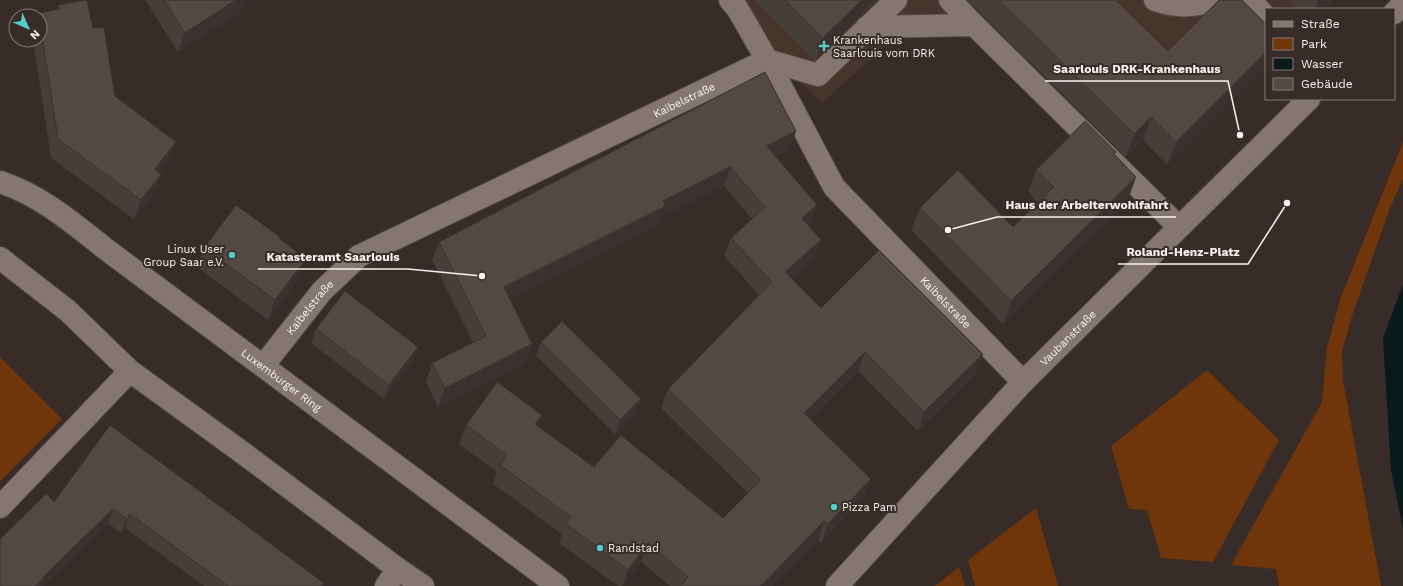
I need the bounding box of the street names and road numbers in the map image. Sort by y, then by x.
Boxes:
street label: Kaibelstraße [651,79,717,120]
street label: Kaibelstraße [918,274,974,331]
street label: Kaibelstraße [284,277,336,337]
street label: Vaubanstraße [1037,307,1098,368]
street label: Luxemburger Ring [239,346,324,414]

